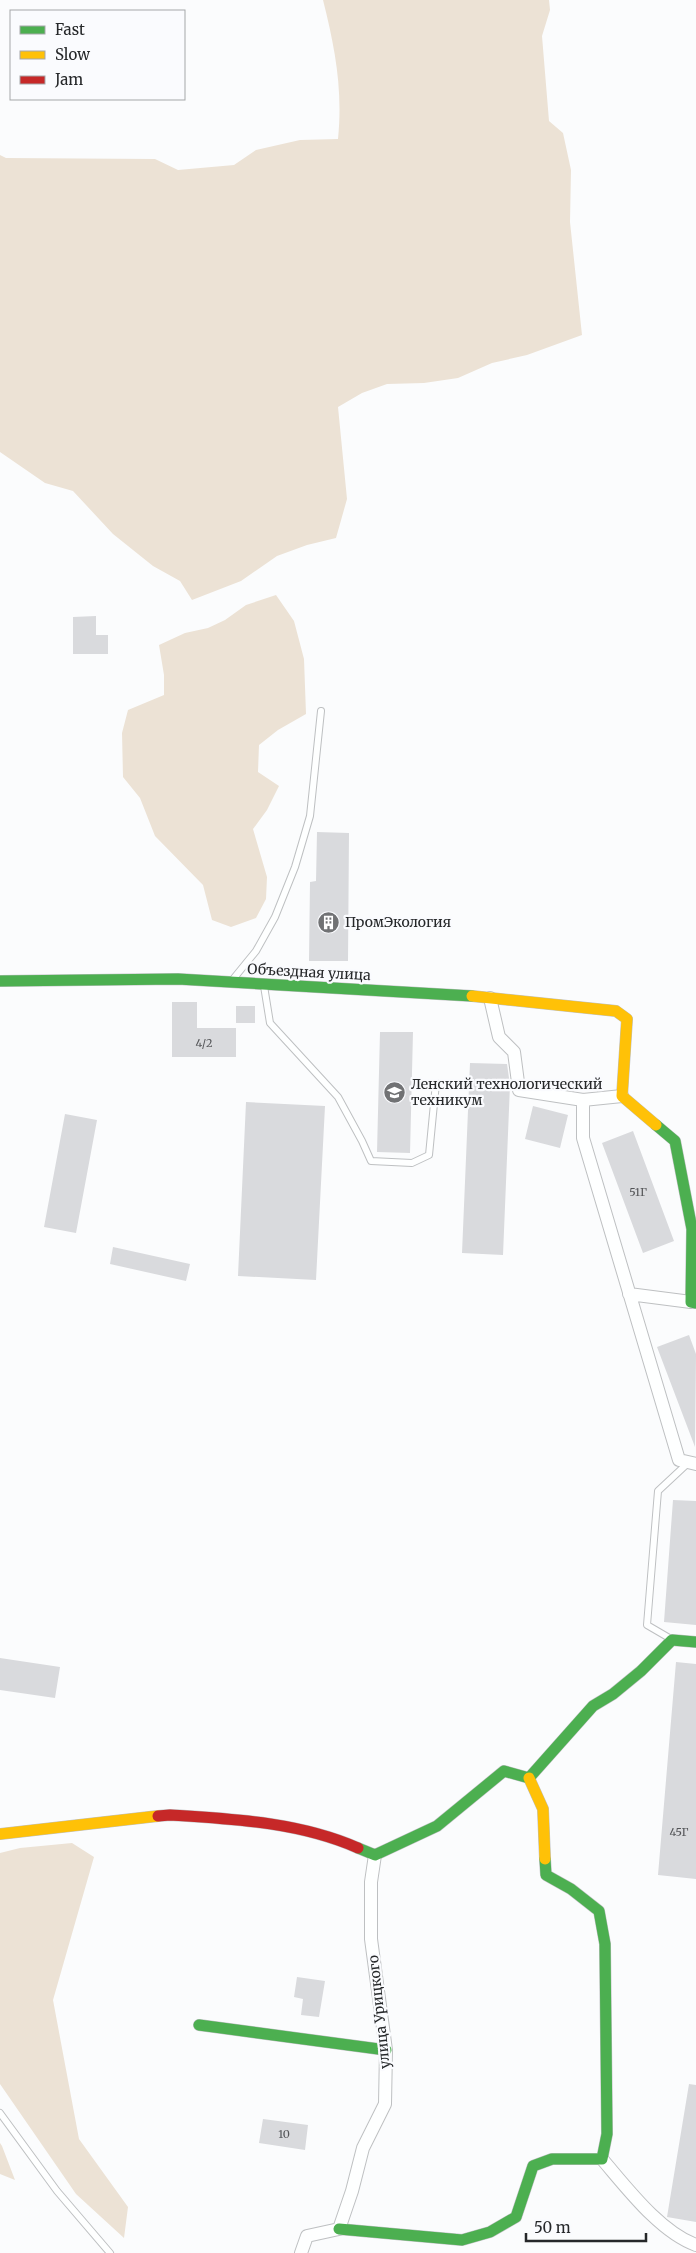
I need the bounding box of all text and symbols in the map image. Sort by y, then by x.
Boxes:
legend [10,10,185,100]
text: Fast [55,20,85,39]
text: Slow [55,45,90,64]
text: Jam [54,70,83,89]
building icon: ПромЭкология [317,910,341,934]
place label: ПромЭкология [345,913,451,931]
street label: Объездная улица [247,960,372,984]
house number: 4/2 [195,1036,213,1050]
place label: Ленский технологический техникум [411,1075,603,1109]
school or university icon: Ленский технологический техникум [383,1080,407,1104]
house number: 51Г [629,1185,647,1199]
house number: 45Г [670,1825,689,1839]
street label: улица Урицкого [364,1954,394,2070]
house number: 10 [278,2127,290,2141]
scale bar [526,2210,646,2242]
text: 50 m [534,2218,571,2237]

